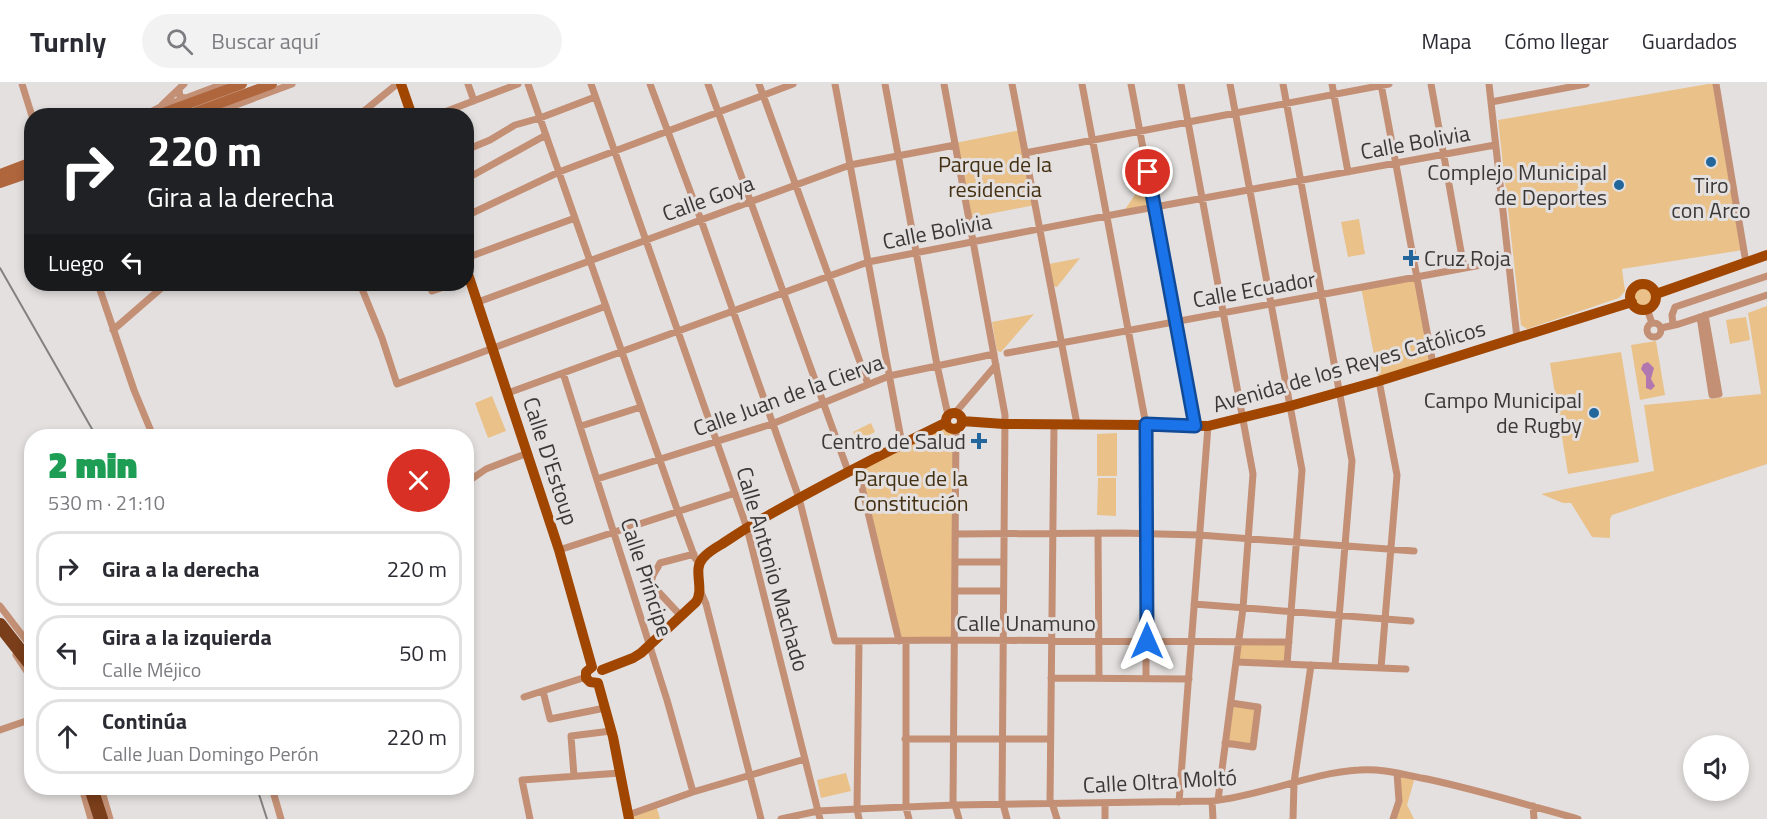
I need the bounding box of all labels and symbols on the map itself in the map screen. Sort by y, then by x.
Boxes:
street label: Calle Bolivia [1358,116,1472,168]
pin [1122,146,1173,197]
park label: Parque de la residencia [938,147,1052,206]
place label: Complejo Municipal de Deportes [1427,155,1607,214]
marker: Tiro con Arco [1704,155,1718,169]
street label: Calle Goya [657,166,759,230]
place label: Tiro con Arco [1671,168,1751,227]
marker: Complejo Municipal de Deportes [1612,178,1626,192]
street label: Calle Bolivia [879,204,995,258]
place label: Cruz Roja [1424,241,1511,275]
marker: Cruz Roja [1402,249,1420,267]
street label: Calle Ecuador [1190,261,1318,317]
street label: Avenida de los Reyes Católicos [1209,311,1489,421]
street label: Calle Juan de la Cierva [688,345,888,445]
place label: Campo Municipal de Rugby [1424,383,1582,442]
street label: Calle D'Estoup [514,393,588,529]
marker: Campo Municipal de Rugby [1587,406,1601,420]
place label: Centro de Salud [821,424,966,458]
marker: Centro de Salud [970,432,988,450]
park label: Parque de la Constitución [853,461,969,520]
street label: Calle Antonio Machado [727,463,819,675]
street label: Calle Príncipe [612,513,682,641]
street label: Calle Unamuno [956,606,1096,640]
position arrow [1115,609,1179,673]
street label: Calle Oltra Moltó [1082,760,1238,802]

